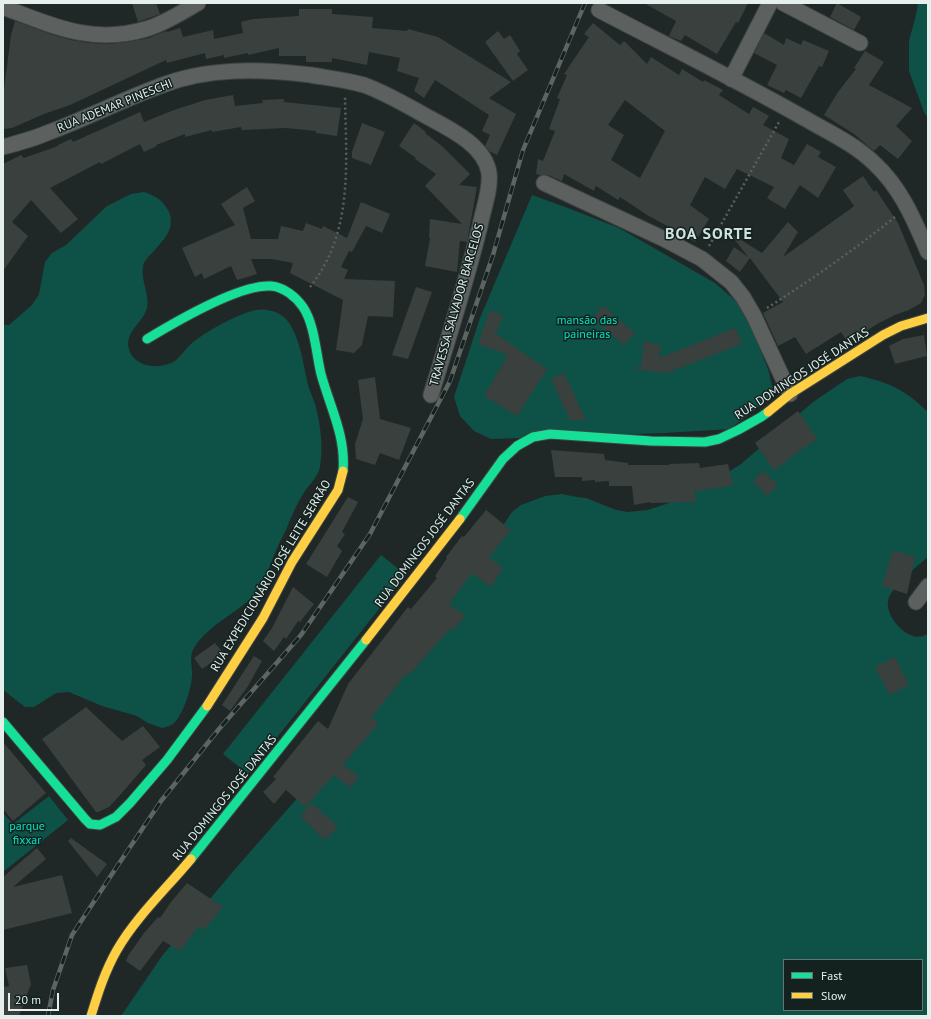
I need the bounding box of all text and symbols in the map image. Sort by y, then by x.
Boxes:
street label: RUA ADEMAR PINESCHI [55,76,175,136]
street label: TRAVESSA SALVADOR BARCELOS [427,222,487,388]
district label: BOA SORTE [665,224,753,244]
park label: mansão das paineiras [557,314,617,342]
street label: RUA DOMINGOS JOSÉ DANTAS [732,325,872,423]
street label: RUA DOMINGOS JOSÉ DANTAS [372,476,478,610]
street label: RUA EXPEDICIONÁRIO JOSÉ LEITE SERRÃO [208,478,334,674]
street label: RUA DOMINGOS JOSÉ DANTAS [170,732,280,864]
park label: parque fixxar [9,820,45,848]
legend [783,959,923,1011]
text: Fast [821,968,842,983]
scale bar [10,985,61,1011]
text: Slow [821,988,846,1003]
text: 20 m [15,992,41,1007]

